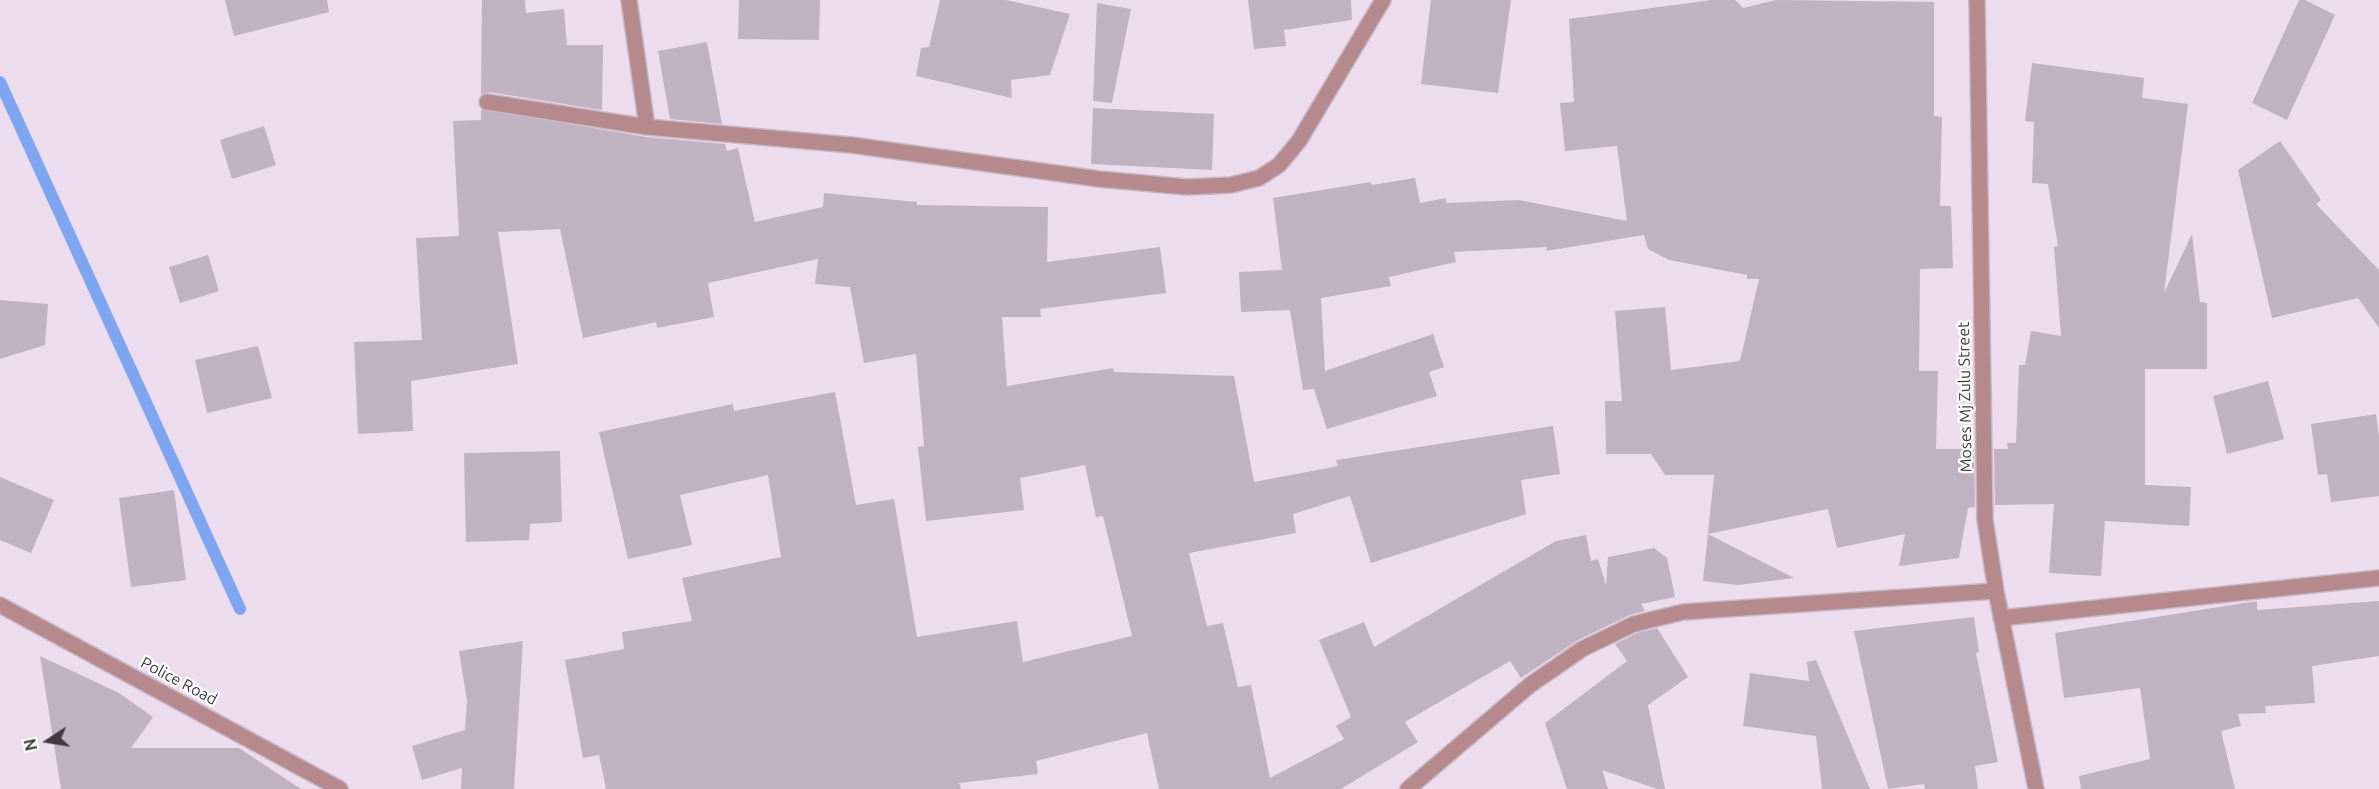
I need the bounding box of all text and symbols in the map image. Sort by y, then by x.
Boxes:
street label: Moses Mj Zulu Street [1954,321,1976,473]
street label: Police Road [138,653,220,709]
north arrow [18,711,78,771]
text: N [20,737,40,752]

